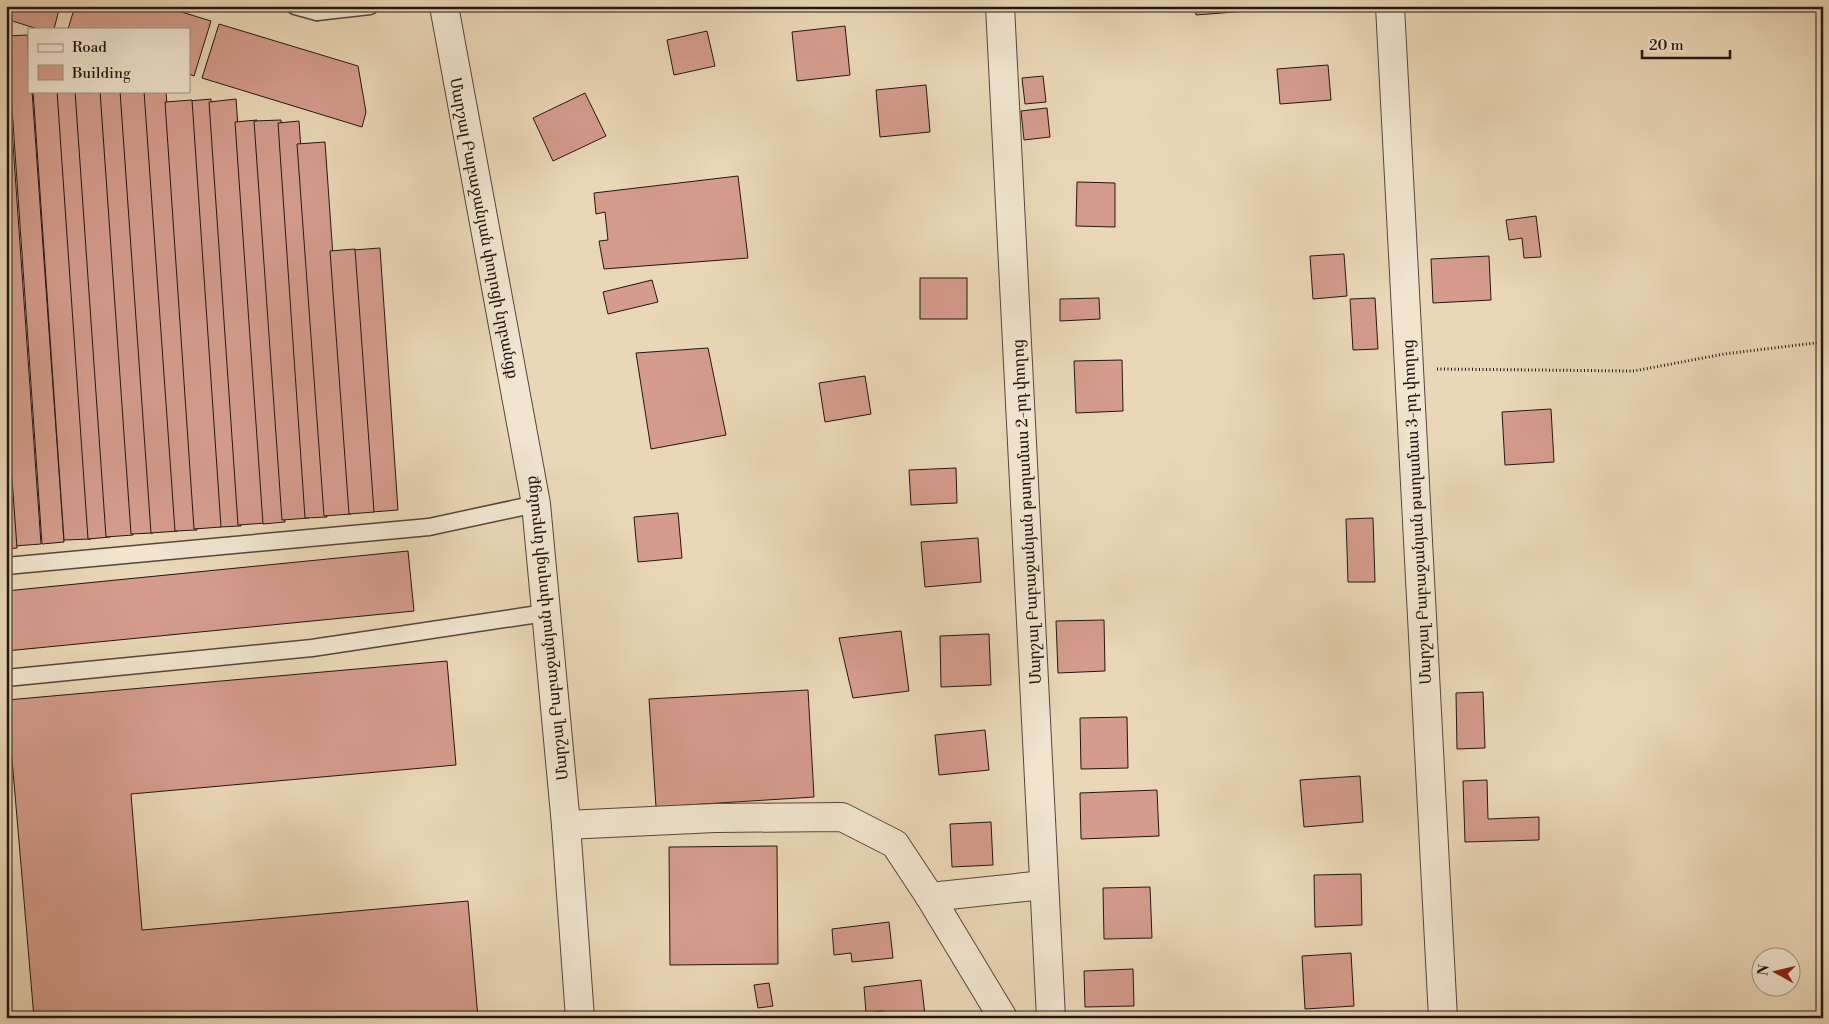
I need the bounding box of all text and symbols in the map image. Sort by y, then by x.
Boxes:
legend [28,28,190,92]
scale bar [1642,28,1729,60]
text: 20 m [1649,36,1684,55]
text: Road [72,38,107,57]
text: Building [71,64,131,83]
street label: Մարշալ Բաբաջանյան փողոցի նրբանցք [445,76,523,380]
street label: Մարշալ Բաբաջանյան թաղամաս 2-րդ փողոց [1008,339,1046,685]
street label: Մարշալ Բաբաջանյան թաղամաս 3-րդ փողոց [1398,339,1436,685]
street label: Մարշալ Բաբաջանյան փողոցի նրբանցք [521,475,573,781]
north arrow [1752,946,1802,996]
text: N [1754,964,1774,977]

